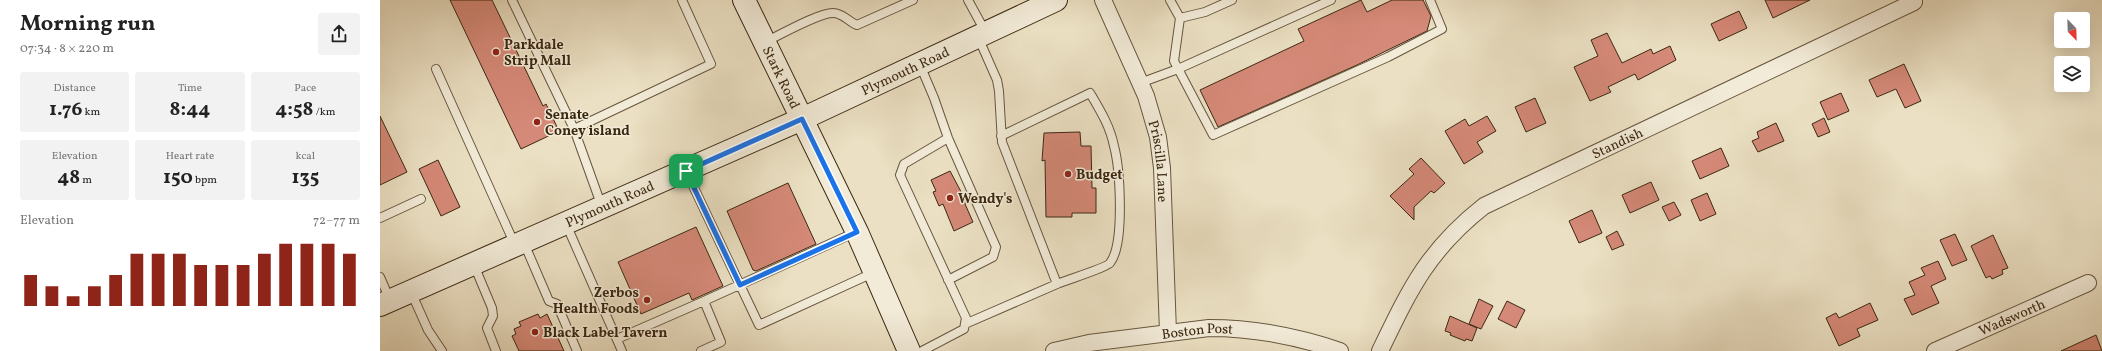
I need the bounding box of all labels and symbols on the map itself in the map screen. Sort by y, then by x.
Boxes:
north arrow [2054,12,2090,48]
place label: Parkdale Strip Mall [504,36,571,71]
street label: Stark Road [757,43,804,113]
street label: Plymouth Road [858,43,953,101]
marker: Parkdale Strip Mall [491,47,501,57]
place label: Senate Coney island [545,106,630,141]
marker: Senate Coney island [532,117,542,127]
street label: Priscilla Lane [1143,118,1171,203]
street label: Standish [1589,124,1647,164]
pin [669,154,703,188]
place label: Budget [1076,166,1123,185]
marker: Budget [1063,169,1073,179]
street label: Plymouth Road [563,177,658,233]
place label: Wendy's [958,190,1013,209]
marker: Wendy's [945,193,955,203]
place label: Zerbos Health Foods [553,284,639,319]
marker: Zerbos Health Foods [642,295,652,305]
street label: Wadsworth [1976,295,2049,341]
street label: Boston Post [1161,320,1234,345]
place label: Black Label Tavern [543,324,667,343]
marker: Black Label Tavern [530,327,540,337]

